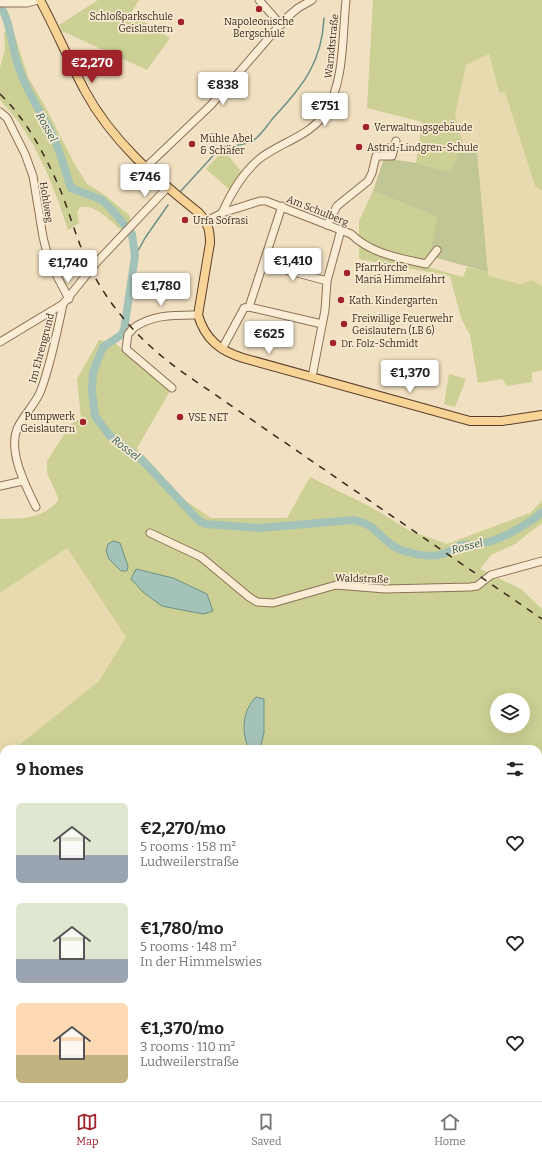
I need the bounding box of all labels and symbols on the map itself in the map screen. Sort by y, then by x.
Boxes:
marker: Napoleonische Bergschule [254,4,264,14]
place label: Schloßparkschule Geislautern [89,11,174,35]
street label: Warndtstraße [323,13,341,79]
place label: Napoleonische Bergschule [224,16,294,40]
marker: Schloßparkschule Geislautern [176,17,186,27]
pin: €2,270 [59,50,125,84]
pin: €838 [199,72,247,106]
pin: €751 [301,93,349,127]
water label: Rossel [33,110,60,144]
marker: Verwaltungsgebäude [361,122,371,132]
place label: Verwaltungsgebäude [374,122,473,134]
place label: Mühle Abel & Schäfer [200,133,253,157]
marker: Mühle Abel & Schäfer [187,139,197,149]
marker: Astrid-Lindgren-Schule [354,142,364,152]
place label: Astrid-Lindgren-Schule [367,142,478,154]
pin: €746 [121,164,169,198]
street label: Hohlweg [37,181,55,224]
street label: Am Schulberg [285,193,351,229]
marker: Urfa Sofrasi [180,215,190,225]
place label: Urfa Sofrasi [193,215,248,227]
pin: €1,410 [260,248,326,282]
pin: €1,740 [35,250,101,284]
place label: Pfarrkirche Mariä Himmelfahrt [355,262,446,286]
marker: Pfarrkirche Mariä Himmelfahrt [342,268,352,278]
pin: €1,780 [128,273,194,307]
marker: Kath. Kindergarten [336,295,346,305]
place label: Kath. Kindergarten [349,295,438,307]
street label: Im Ehrengrund [27,312,57,384]
place label: Freiwillige Feuerwehr Geislautern (LB 6) [352,313,454,337]
marker: Freiwillige Feuerwehr Geislautern (LB 6) [339,319,349,329]
pin: €625 [245,321,293,355]
marker: Dr. Folz-Schmidt [328,338,338,348]
place label: Dr. Folz-Schmidt [341,338,419,350]
pin: €1,370 [377,360,443,394]
place label: Pumpwerk Geislautern [20,411,76,435]
marker: VSE NET [175,412,185,422]
place label: VSE NET [188,412,228,424]
marker: Pumpwerk Geislautern [78,417,88,427]
water label: Rossel [109,433,142,463]
water label: Rossel [450,536,484,557]
street label: Waldstraße [335,572,389,586]

